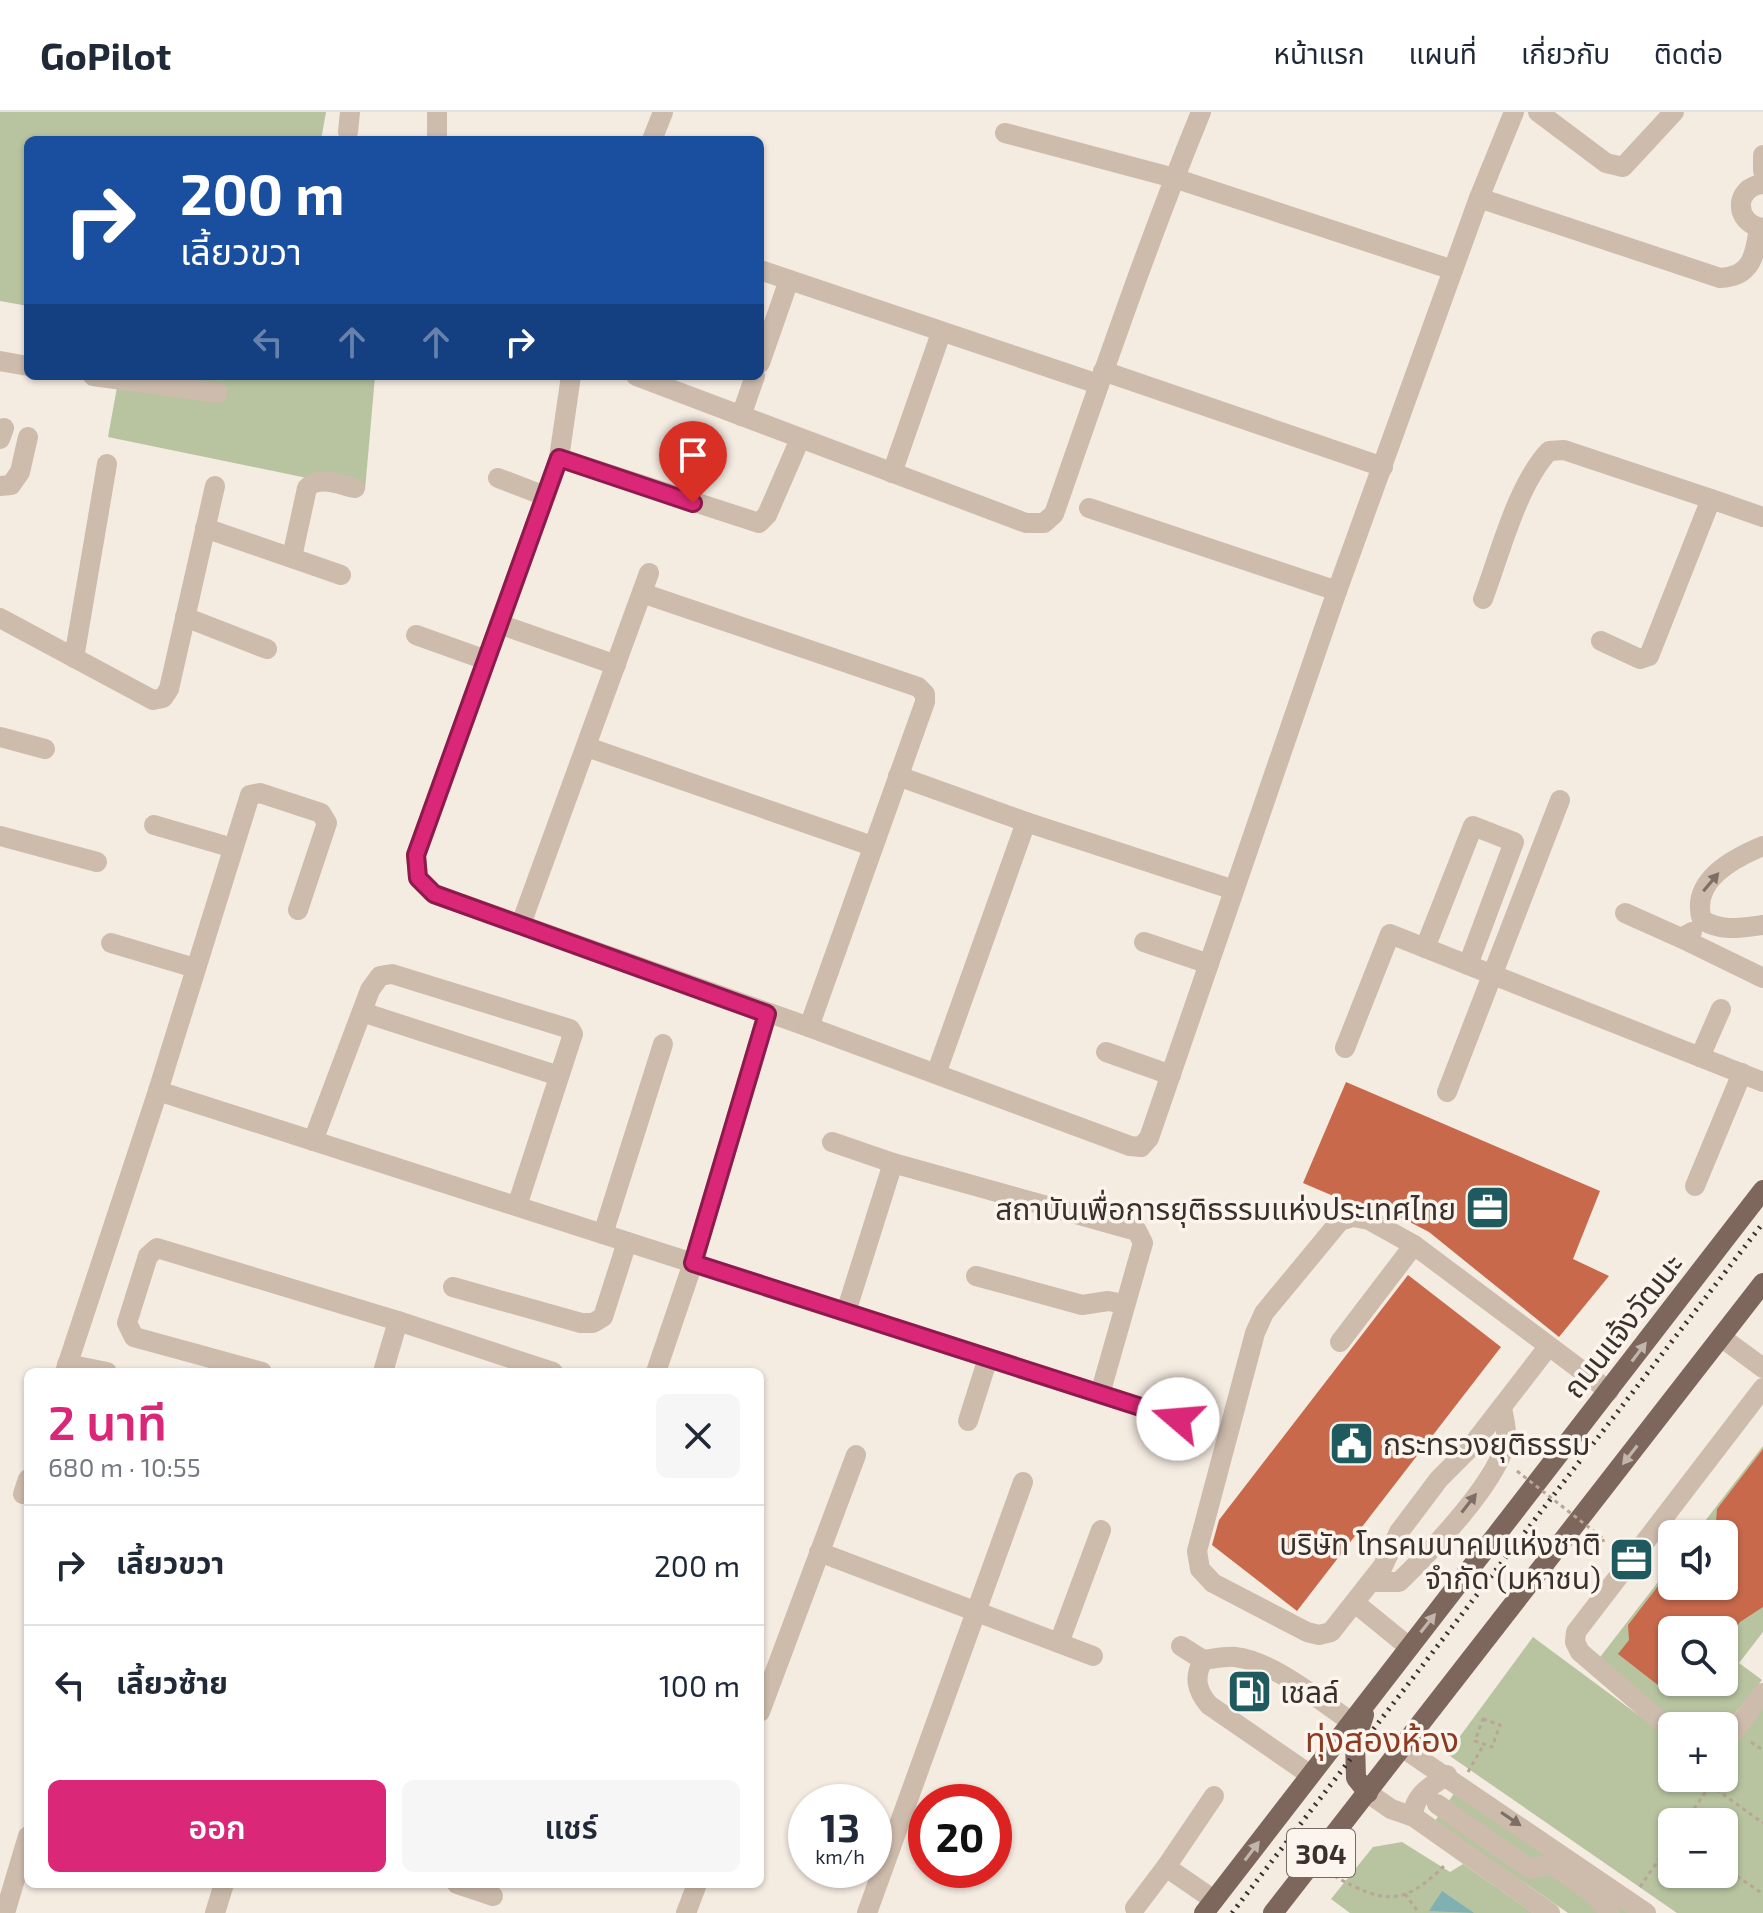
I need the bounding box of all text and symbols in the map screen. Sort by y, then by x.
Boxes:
text: GoPilot [40,32,171,78]
text: หน้าแรก [1274,36,1365,70]
text: แผนที่ [1409,36,1477,70]
text: เกี่ยวกับ [1521,36,1610,70]
text: ติดต่อ [1654,36,1723,70]
text: 200 m [180,159,345,226]
icon: right [48,168,152,272]
text: เลี้ยวขวา [180,229,302,272]
icon: left [246,320,290,364]
icon: ahead [330,320,374,364]
icon: ahead [414,320,458,364]
icon: right [498,320,542,364]
pin [659,421,727,503]
icon: arrive [671,433,715,477]
one-way arrow [1702,872,1719,892]
office icon: สถาบันเพื่อการยุติธรรมแห่งประเทศไทย [1463,1184,1511,1232]
place label: สถาบันเพื่อการยุติธรรมแห่งประเทศไทย [995,1189,1456,1228]
street label: ถนนแจ้งวัฒนะ [1554,1246,1690,1404]
one-way arrow [1631,1342,1647,1362]
position arrow [1136,1377,1220,1461]
text: 2 นาที [48,1392,167,1450]
button: close [656,1394,740,1478]
public building icon: กระทรวงยุติธรรม [1328,1419,1376,1467]
place label: กระทรวงยุติธรรม [1383,1425,1590,1463]
one-way arrow [1622,1445,1638,1465]
text: 680 m · 10:55 [48,1451,201,1482]
one-way arrow [1460,1493,1476,1513]
map controls [1658,1520,1738,1888]
button: sound [1658,1520,1738,1600]
place label: บริษัท โทรคมนาคมแห่งชาติ จำกัด (มหาชน) [1279,1525,1601,1595]
office icon: บริษัท โทรคมนาคมแห่งชาติ จำกัด (มหาชน) [1608,1536,1656,1584]
icon: right [48,1543,92,1587]
text: เลี้ยวขวา [116,1544,224,1580]
text: 200 m [654,1547,740,1583]
one-way arrow [1419,1613,1436,1633]
button: search [1658,1616,1738,1696]
icon: left [48,1663,92,1707]
text: เลี้ยวซ้าย [116,1664,228,1700]
text: 100 m [659,1667,740,1703]
fuel station icon: เชลล์ [1225,1667,1273,1715]
place label: เชลล์ [1280,1673,1339,1709]
button: + [1658,1712,1738,1792]
district label: ทุ่งสองห้อง [1305,1718,1459,1761]
button: ออก [48,1780,386,1872]
button: แชร์ [402,1780,740,1872]
speed limit sign: 20 [908,1784,1012,1888]
text: 13 [820,1802,860,1850]
button: − [1658,1808,1738,1888]
one-way arrow [1501,1811,1522,1826]
road number: 304 [1287,1829,1355,1877]
one-way arrow [1243,1841,1259,1861]
text: km/h [815,1844,865,1868]

